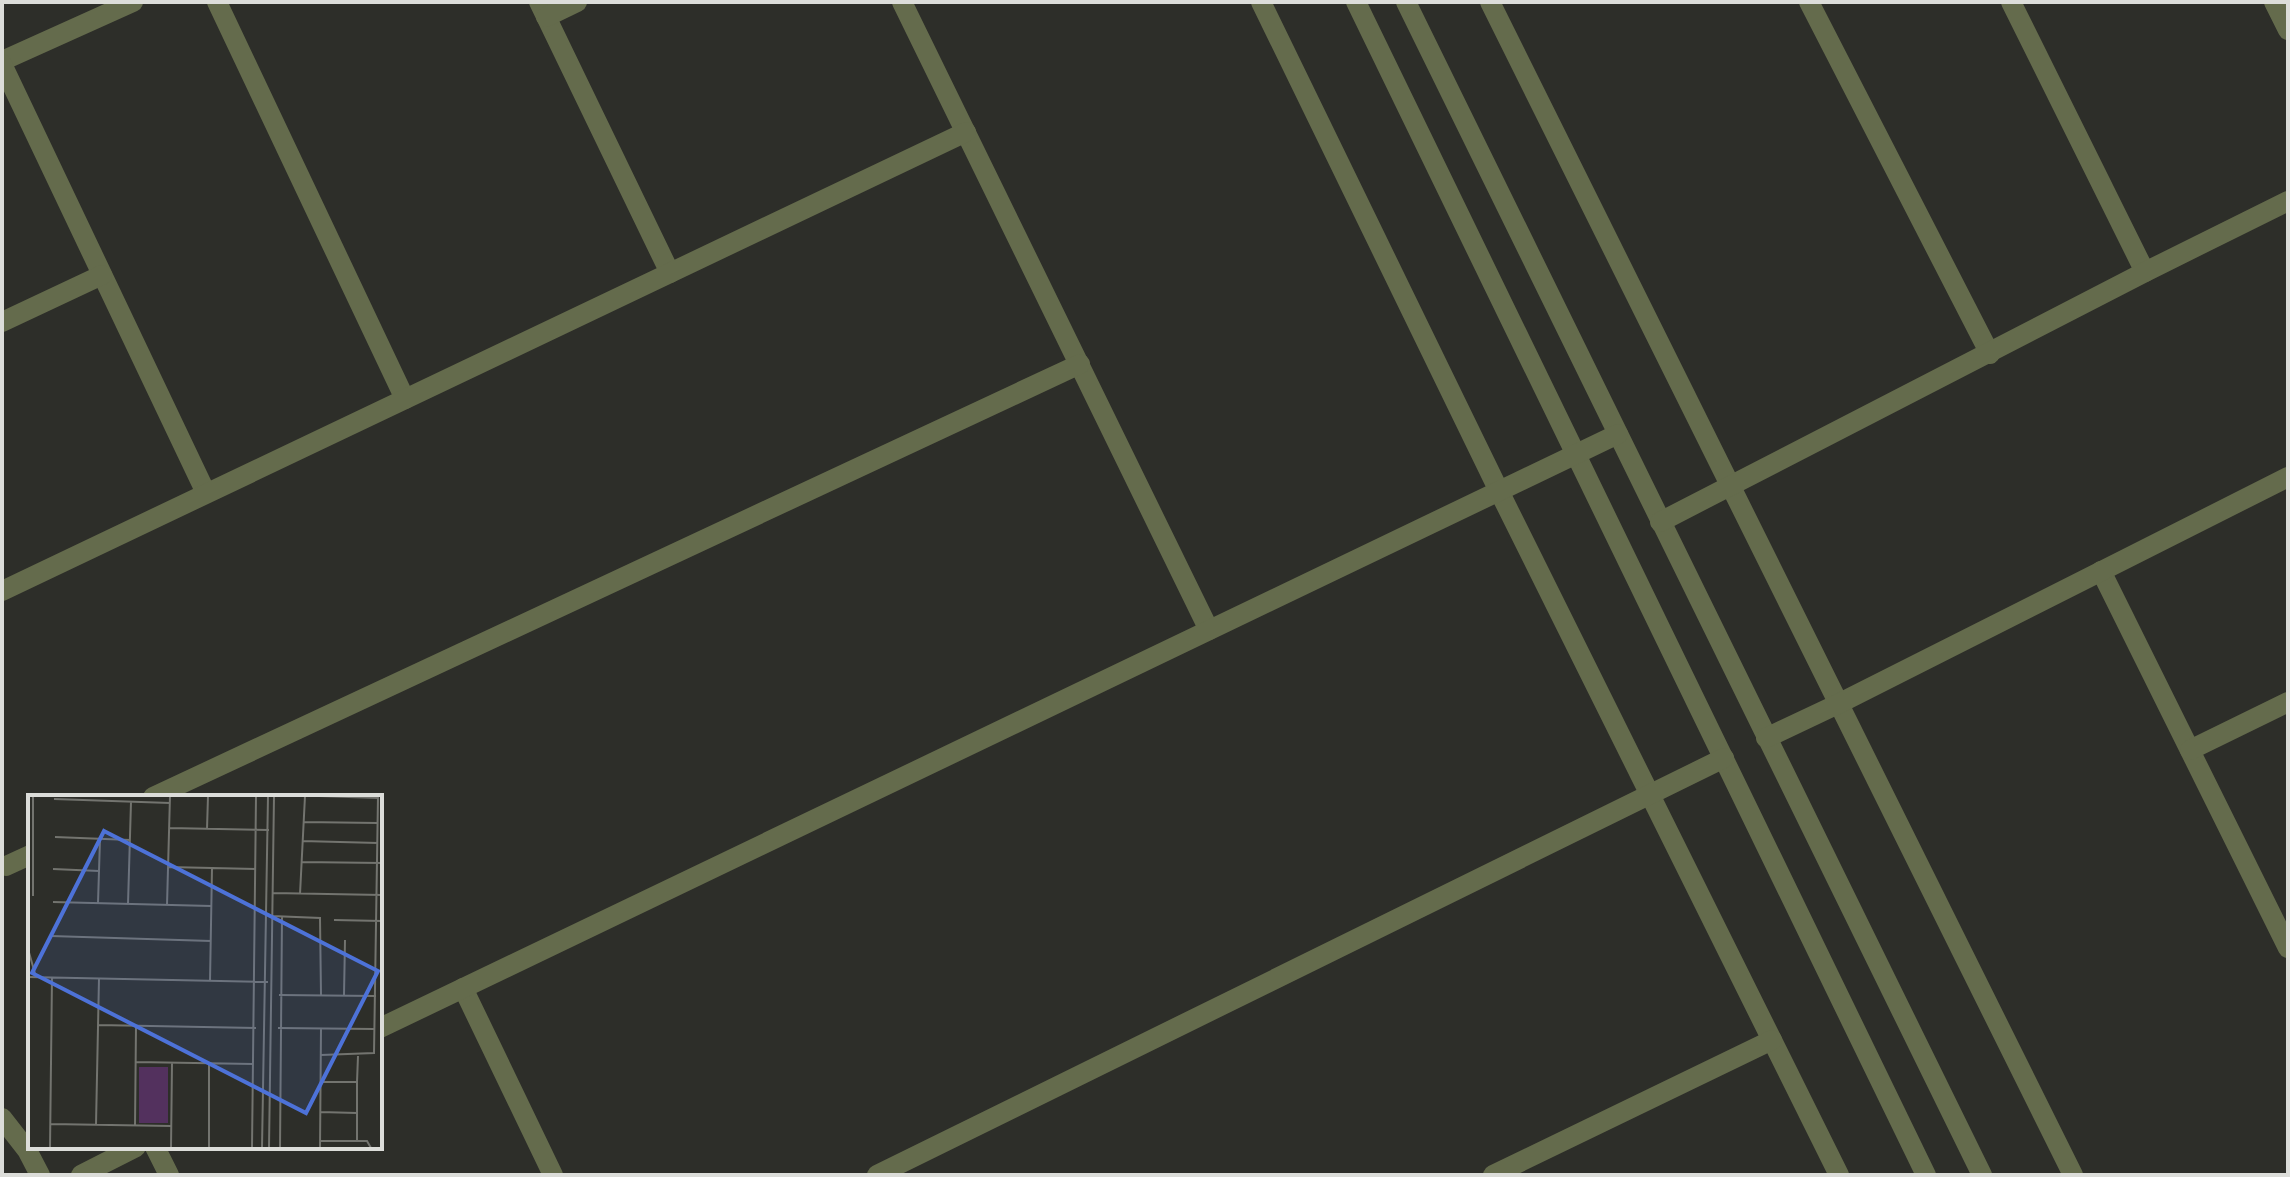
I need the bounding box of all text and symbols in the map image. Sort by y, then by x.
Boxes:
inset map [28,795,382,1149]

